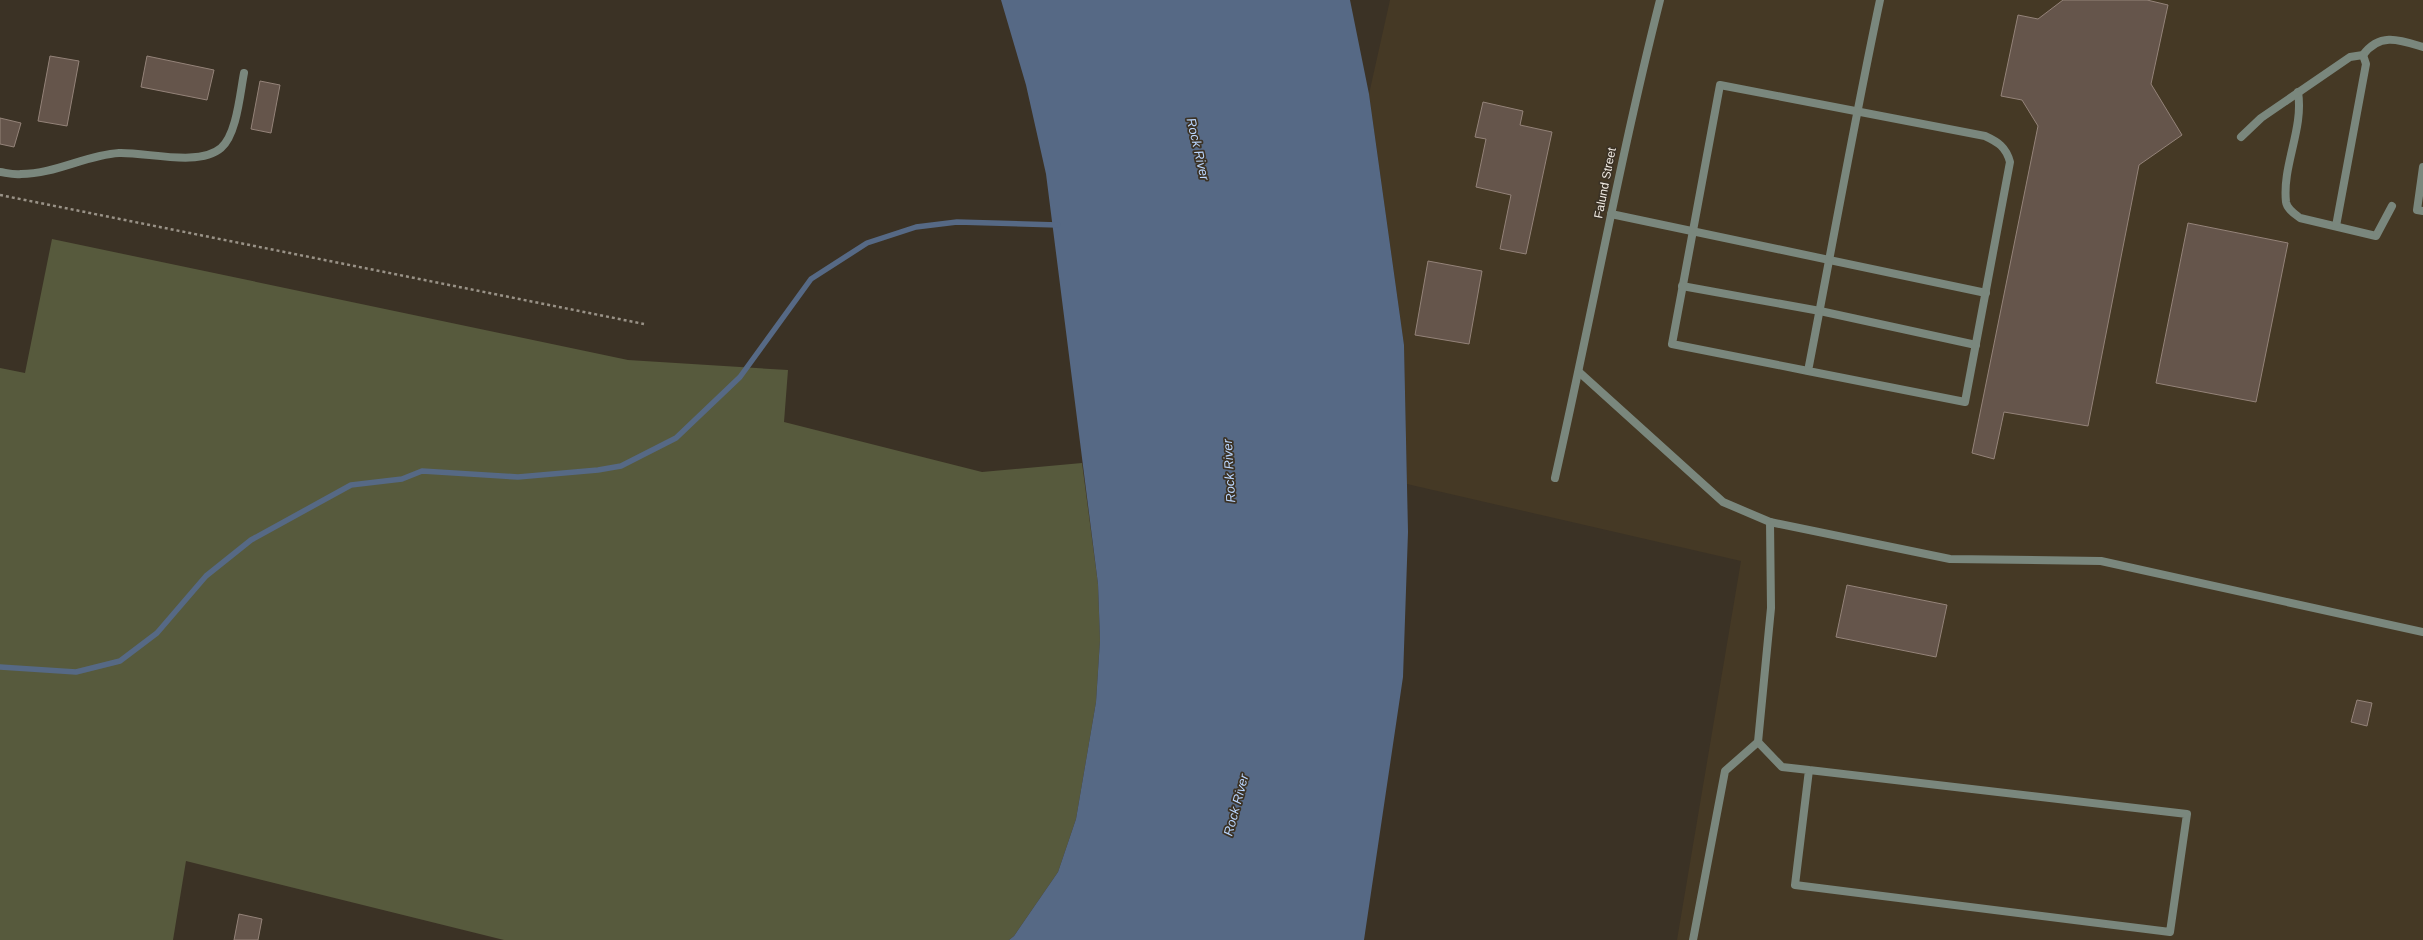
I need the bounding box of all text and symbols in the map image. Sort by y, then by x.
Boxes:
water label: Rock River [1184,116,1213,182]
street label: Falund Street [1591,146,1619,220]
water label: Rock River [1220,438,1238,503]
water label: Rock River [1221,772,1252,838]

